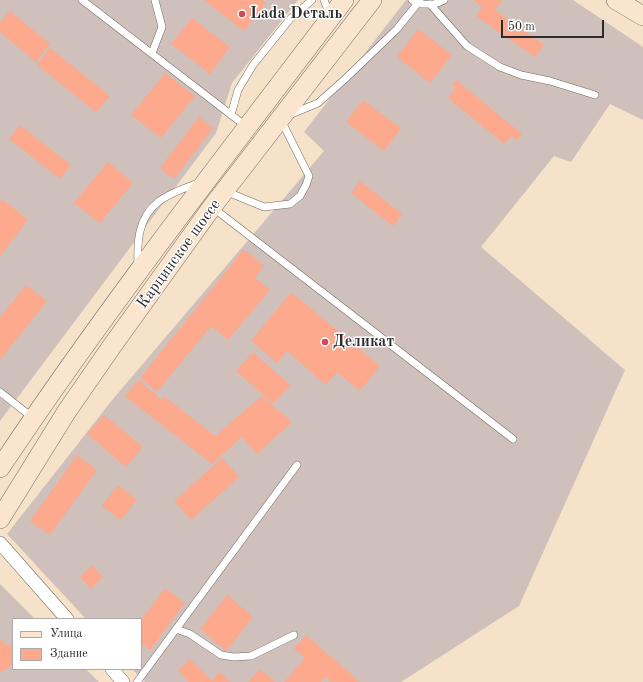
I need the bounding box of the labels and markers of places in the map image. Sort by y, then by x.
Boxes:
place label: Lada Dеталь [250,4,342,24]
marker: Lada Dеталь [237,9,247,19]
place label: Деликат [333,332,394,352]
marker: Деликат [320,337,330,347]

